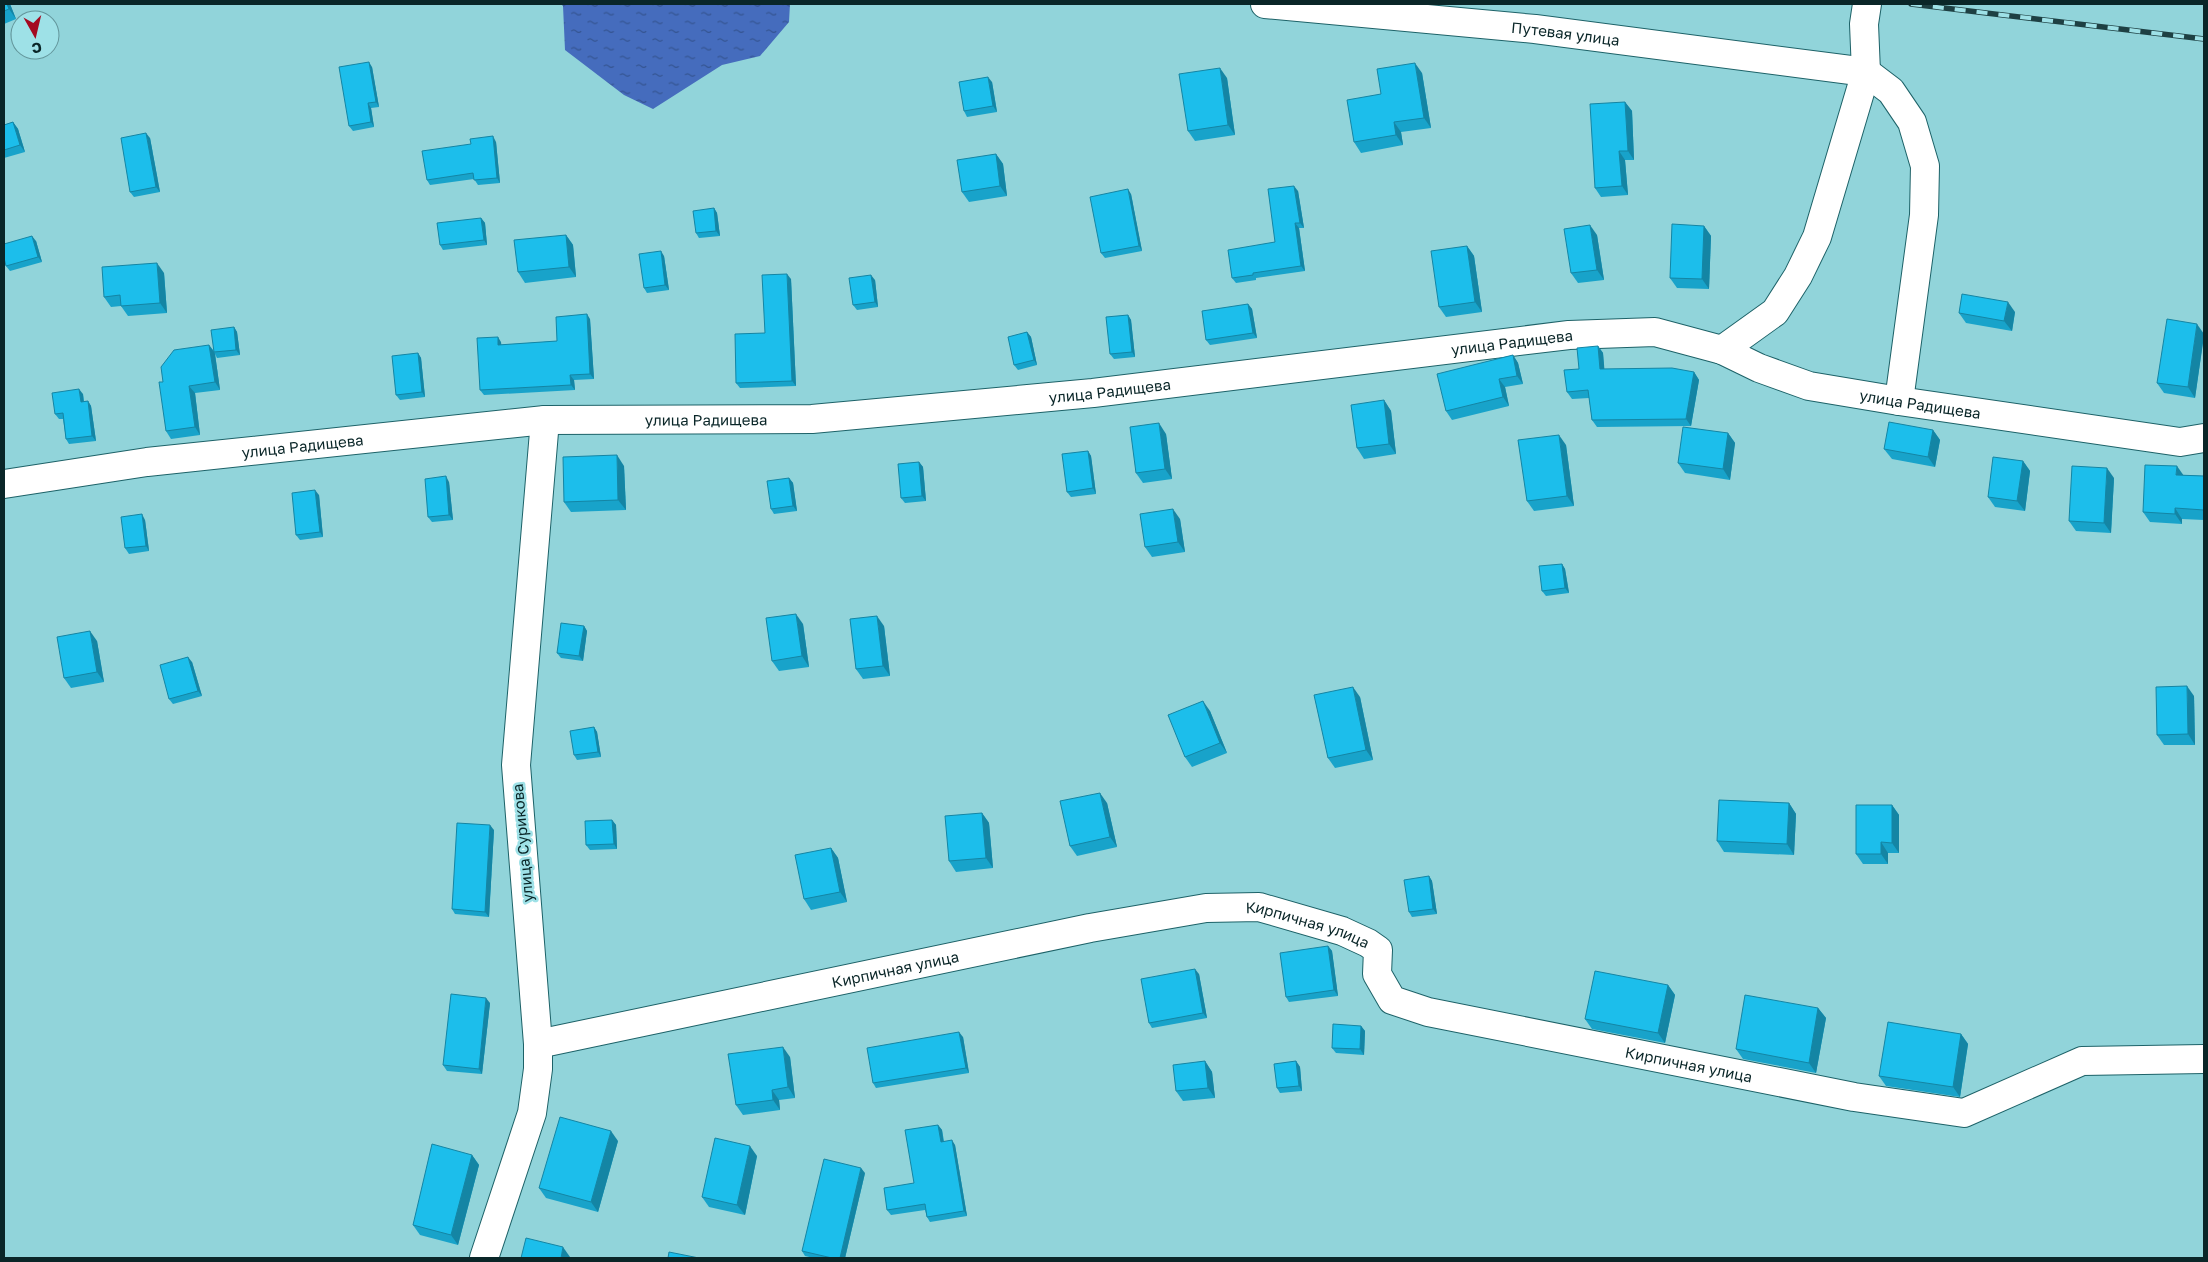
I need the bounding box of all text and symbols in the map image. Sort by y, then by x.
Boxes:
north arrow [10,10,60,60]
street label: Путевая улица [1511,18,1621,49]
text: С [31,39,43,57]
street label: улица Радищева [1450,326,1574,358]
street label: улица Радищева [1048,375,1172,406]
street label: улица Радищева [1858,386,1982,422]
street label: улица Радищева [645,410,767,429]
street label: улица Радищева [241,430,364,461]
street label: улица Сурикова [508,783,536,903]
street label: Кирпичная улица [1245,898,1373,952]
street label: Кирпичная улица [830,947,960,991]
street label: Кирпичная улица [1624,1043,1754,1086]

